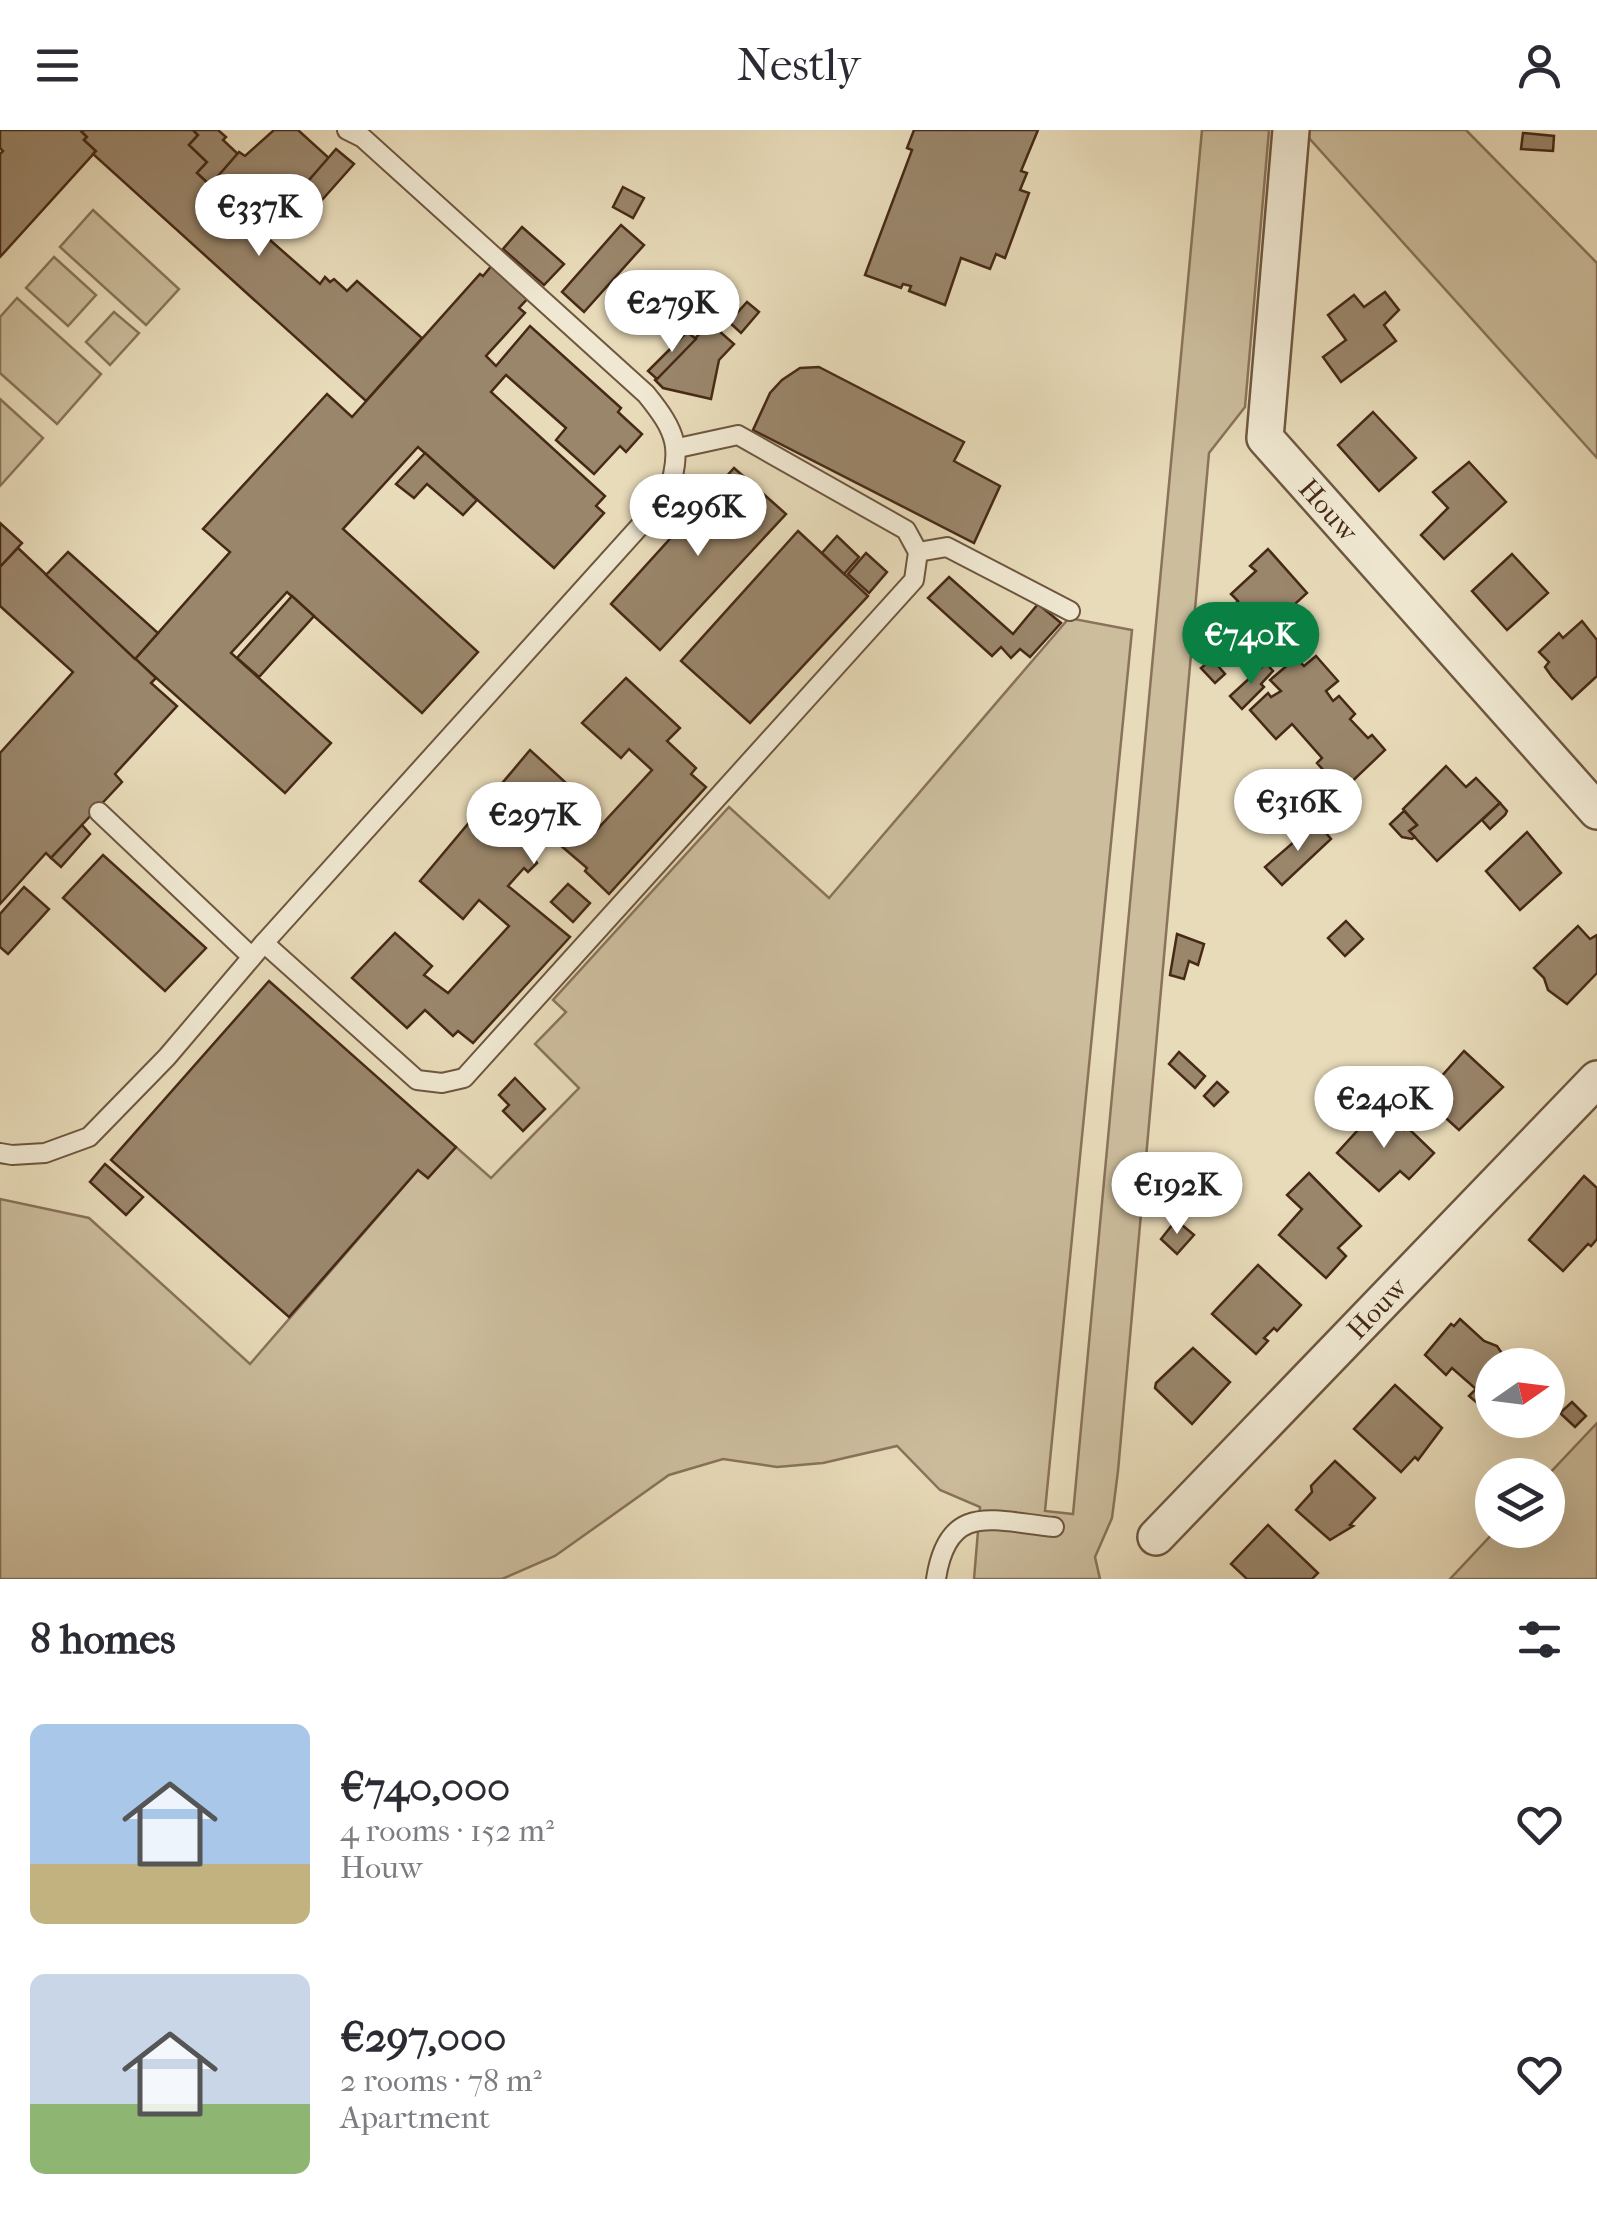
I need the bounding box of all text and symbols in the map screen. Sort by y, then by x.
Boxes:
icon: menu [30,38,85,93]
icon: person [1512,38,1567,93]
text: Nestly [737,39,860,92]
pin: €337K [189,174,329,259]
text: €337K [217,188,301,225]
pin: €279K [602,270,742,355]
text: €279K [627,284,717,321]
street label: Houw [1292,472,1366,548]
pin: €296K [628,474,768,559]
text: €296K [652,488,744,525]
pin: €740K [1181,602,1321,687]
text: €740K [1204,616,1298,653]
pin: €316K [1228,769,1368,854]
pin: €297K [464,782,604,867]
text: €316K [1256,783,1340,820]
text: €297K [489,796,579,833]
pin: €240K [1314,1066,1454,1151]
text: €240K [1336,1080,1432,1117]
pin: €192K [1107,1152,1247,1237]
text: €192K [1134,1166,1220,1203]
street label: Houw [1340,1270,1414,1345]
north arrow [1475,1348,1565,1438]
map controls [1475,1348,1565,1548]
button: layers [1475,1458,1565,1548]
icon: filters [1512,1612,1567,1667]
text: 8 homes [30,1615,176,1664]
text: €740,000 [340,1763,510,1812]
icon: home [110,1764,230,1884]
icon: heart [1512,1797,1567,1852]
text: 4 rooms · 152 m² [340,1812,554,1849]
text: Houw [340,1849,423,1886]
text: €297,000 [340,2013,506,2062]
icon: home [110,2014,230,2134]
icon: heart [1512,2047,1567,2102]
text: 2 rooms · 78 m² [340,2062,542,2099]
text: Apartment [340,2099,490,2136]

